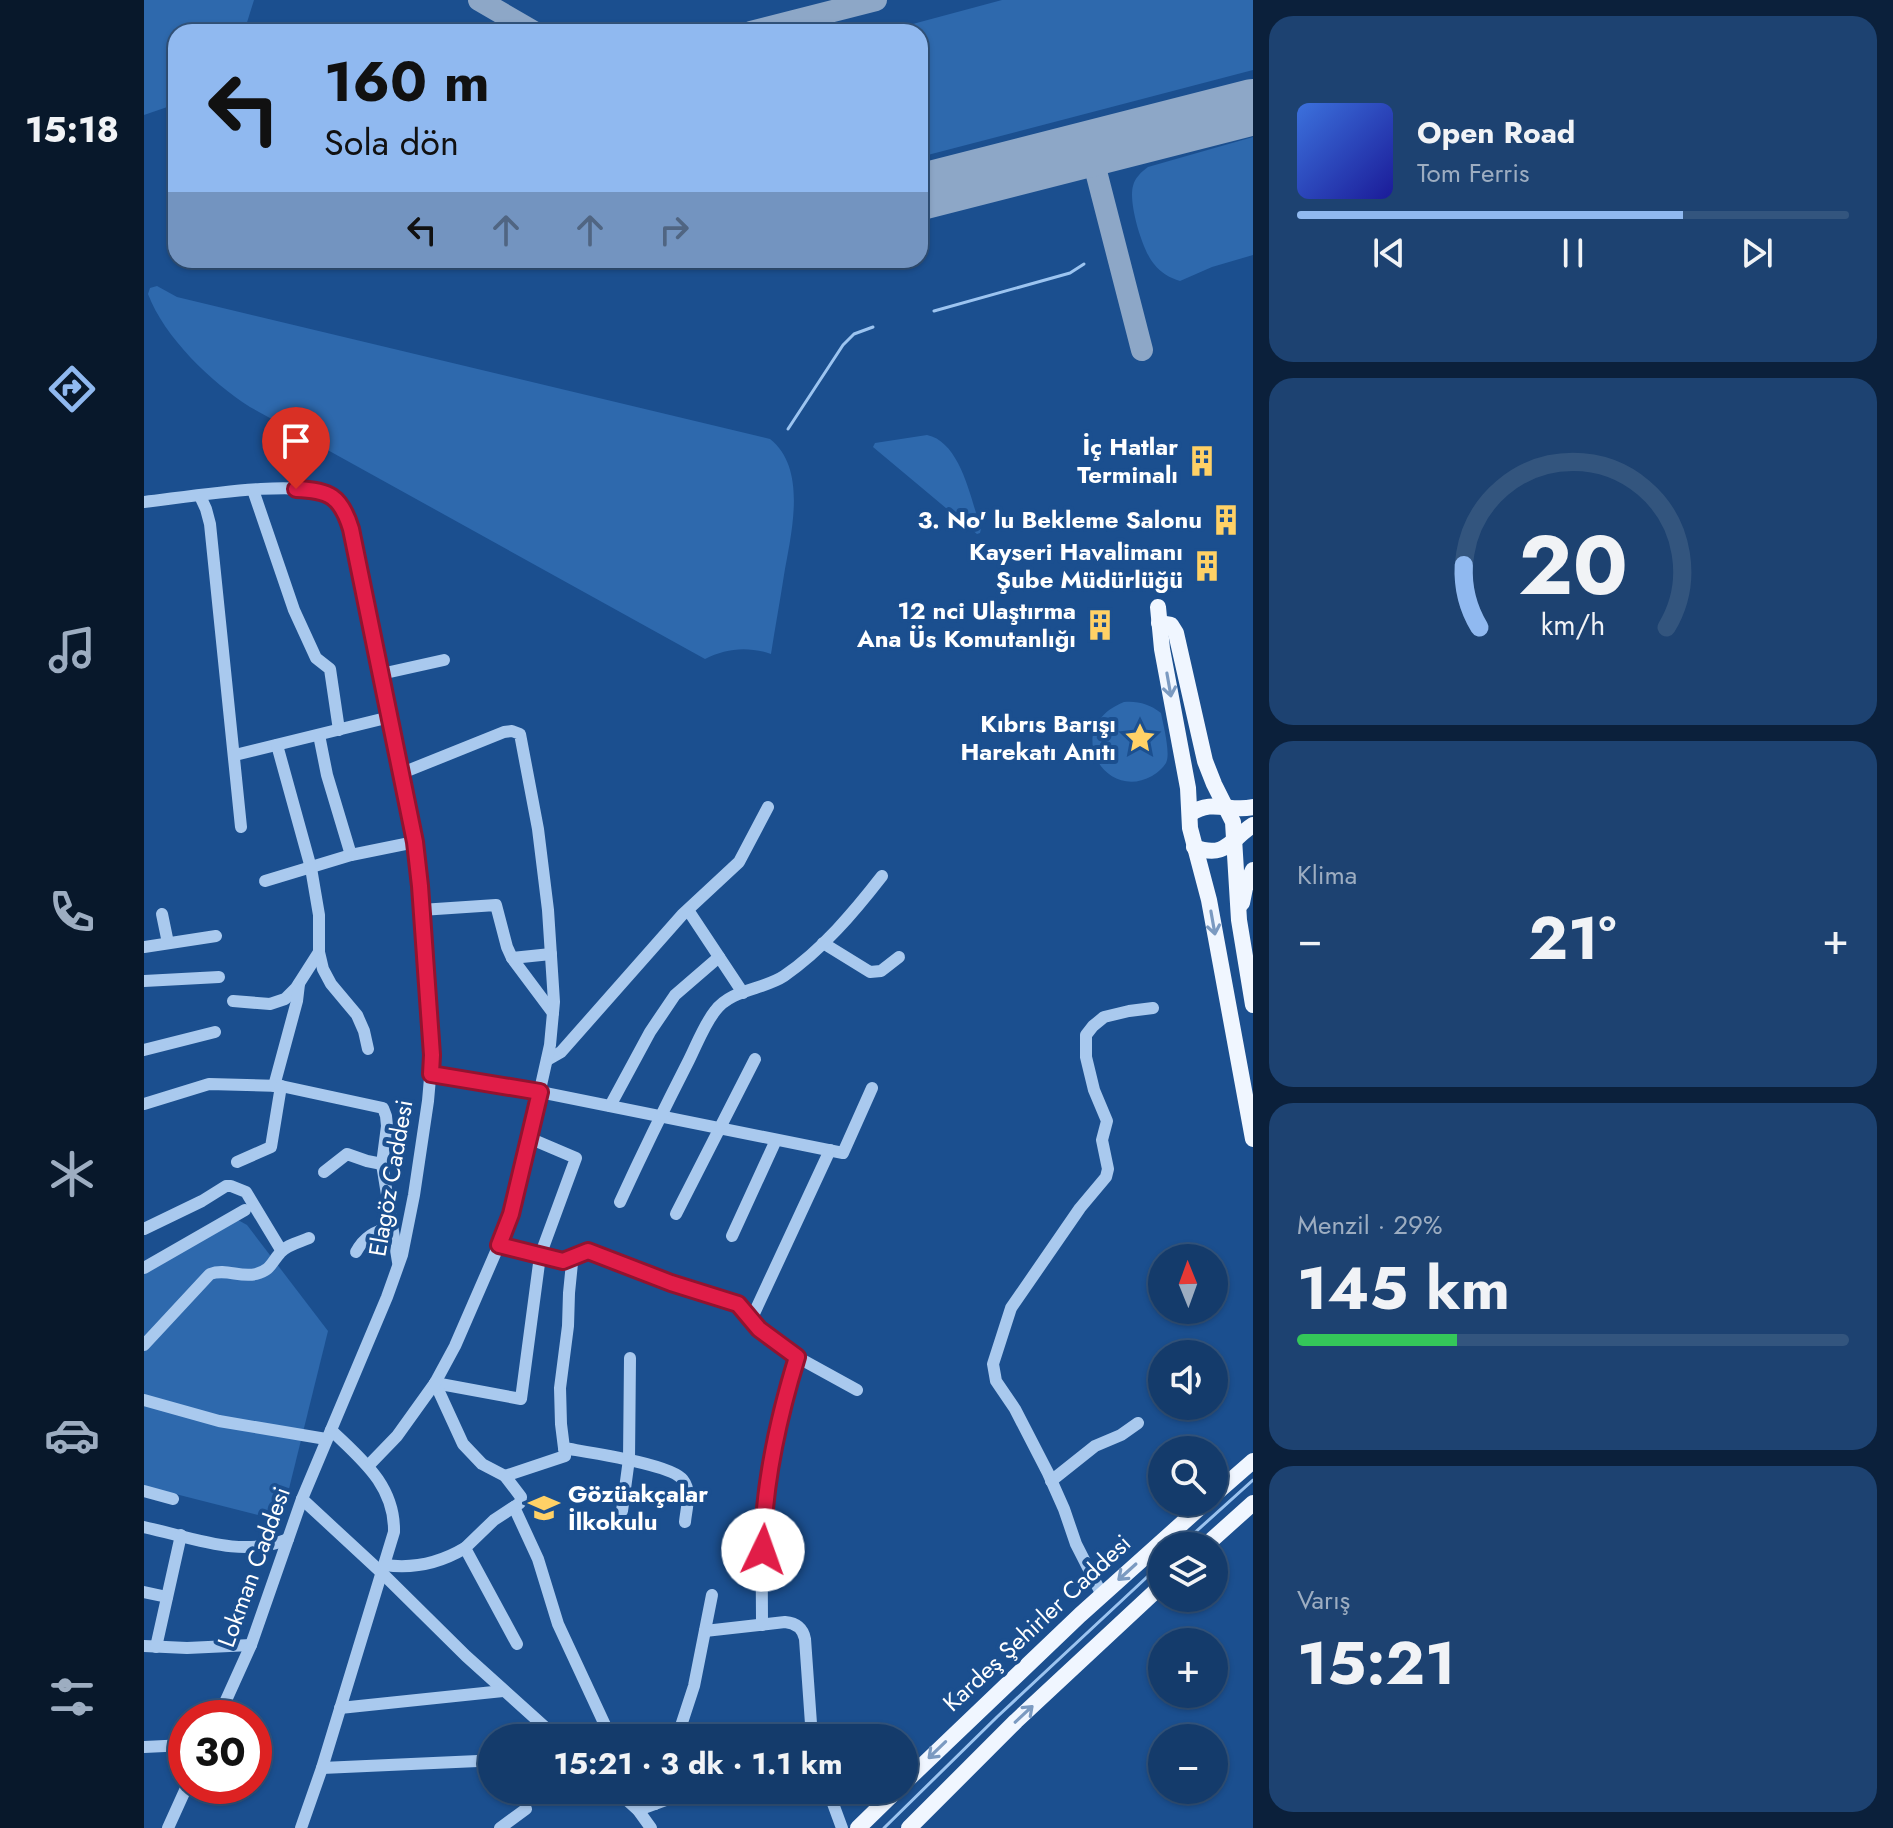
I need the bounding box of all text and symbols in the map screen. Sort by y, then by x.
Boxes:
text: 160 m [324,41,490,122]
icon: left [192,56,296,160]
text: 15:18 [25,103,119,155]
text: Open Road [1417,111,1575,154]
text: Sola dön [324,116,459,168]
text: Tom Ferris [1417,154,1529,192]
icon: left [400,208,444,252]
icon: ahead [484,208,528,252]
icon: ahead [568,208,612,252]
icon: right [652,208,696,252]
icon: previous [1367,231,1411,275]
icon: pause [1551,231,1595,275]
icon: next [1735,231,1779,275]
icon: directions [44,361,100,417]
pin [262,407,330,489]
icon: arrive [274,419,318,463]
place label: İç Hatlar Terminalı [1077,429,1178,492]
building icon: İç Hatlar Terminalı [1185,444,1219,478]
place label: 3. No' lu Bekleme Salonu [917,502,1202,537]
building icon: 3. No' lu Bekleme Salonu [1209,503,1243,537]
text: 20 [1518,504,1628,624]
place label: Kayseri Havalimanı Şube Müdürlüğü [969,534,1183,597]
building icon: Kayseri Havalimanı Şube Müdürlüğü [1190,549,1224,583]
place label: 12 nci Ulaştırma Ana Üs Komutanlığı [856,593,1076,656]
text: km/h [1541,604,1605,646]
building icon: 12 nci Ulaştırma Ana Üs Komutanlığı [1083,608,1117,642]
icon: music [44,622,100,678]
one-way arrow [1162,671,1177,697]
place label: Kıbrıs Barışı Harekatı Anıtı [960,706,1116,769]
place icon: Kıbrıs Barışı Harekatı Anıtı [1123,721,1157,755]
text: Klima [1297,856,1357,894]
icon: phone [44,884,100,940]
text: 21° [1529,895,1616,982]
text: − [1297,907,1323,971]
text: + [1822,907,1849,971]
one-way arrow [1207,910,1222,935]
street label: Elagöz Caddesi [360,1097,422,1259]
icon: climate [44,1146,100,1202]
text: Menzil · 29% [1297,1206,1443,1244]
north arrow [1148,1244,1228,1324]
map controls [1148,1244,1228,1804]
text: 145 km [1297,1245,1510,1332]
button: sound [1148,1340,1228,1420]
icon: car [44,1407,100,1463]
button: search [1148,1436,1228,1516]
place label: Gözüakçalar İlkokulu [568,1476,708,1539]
street label: Lokman Caddesi [208,1482,299,1652]
school or university icon: Gözüakçalar İlkokulu [527,1491,561,1525]
position arrow [721,1508,805,1592]
street label: Kardeş Şehirler Caddesi [935,1526,1138,1719]
button: layers [1148,1532,1228,1612]
one-way arrow [1117,1563,1137,1581]
text: Varış [1297,1581,1350,1619]
text: 15:21 [1297,1620,1455,1707]
button: + [1148,1628,1228,1708]
icon: filters [44,1669,100,1725]
speed limit sign: 30 [168,1700,272,1804]
one-way arrow [1014,1705,1034,1724]
button: − [1148,1724,1228,1804]
one-way arrow [927,1741,947,1760]
text: 15:21 · 3 dk · 1.1 km [553,1742,843,1785]

